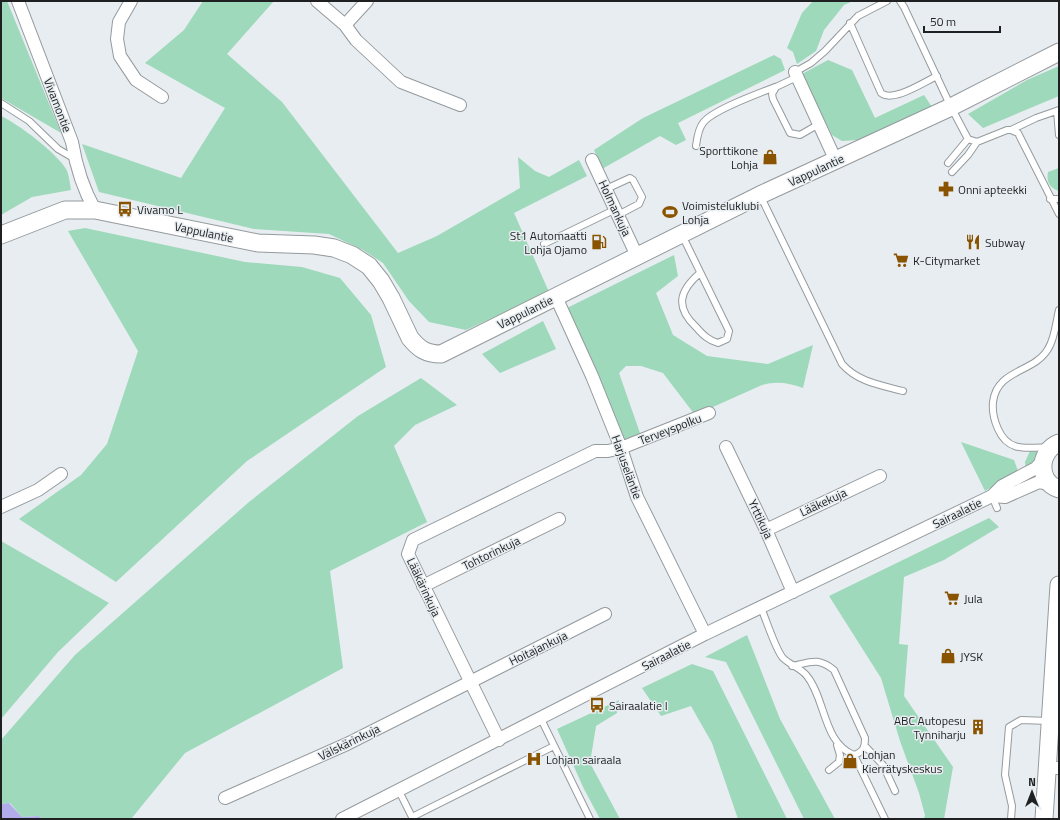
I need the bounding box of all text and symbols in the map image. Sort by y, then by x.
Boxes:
scale bar [924,8,1000,34]
text: 50 m [930,12,956,31]
street label: Vivamontie [39,75,77,135]
place label: Sporttikone Lohja [699,141,758,174]
shop icon: Sporttikone Lohja [761,148,779,166]
street label: Vappulantie [785,149,847,191]
street label: Holmankuja [594,177,636,239]
pharmacy icon: Onni apteekki [937,180,955,198]
place label: Onni apteekki [958,180,1027,199]
place label: Voimisteluklubi Lohja [682,196,759,229]
bus stop icon: Vivamo L [116,200,134,218]
place label: Vivamo L [137,200,183,219]
sports icon: Voimisteluklubi Lohja [661,203,679,221]
street label: Vappulantie [173,216,235,248]
place label: St1 Automaatti Lohja Ojamo [510,226,587,259]
fuel station icon: St1 Automaatti Lohja Ojamo [590,233,608,251]
restaurant icon: Subway [964,233,982,251]
place label: Subway [985,233,1025,252]
supermarket icon: K-Citymarket [892,251,910,269]
place label: K-Citymarket [913,251,981,270]
street label: Vappulantie [494,290,556,334]
street label: Terveyspolku [636,408,704,450]
street label: Harjuseläntie [607,432,647,502]
street label: Lääkekuja [796,483,850,521]
street label: Sairaalatie [929,493,985,533]
street label: Yrttikuja [744,496,778,542]
street label: Tohtorinkuja [459,531,523,575]
street label: Lääkärinkuja [402,554,446,620]
supermarket icon: Jula [943,589,961,607]
place label: Jula [964,589,983,608]
street label: Hoitajankuja [505,626,571,670]
street label: Sairaalatie [638,635,694,675]
shop icon: JYSK [939,647,957,665]
place label: JYSK [960,647,983,666]
bus stop icon: Sairaalatie I [588,696,606,714]
place label: Sairaalatie I [609,696,668,715]
place label: ABC Autopesu Tynniharju [894,711,966,744]
building icon: ABC Autopesu Tynniharju [969,718,987,736]
street label: Välskärinkuja [315,719,383,765]
place label: Lohjan Kierrätyskeskus [862,745,943,778]
hospital icon: Lohjan sairaala [525,750,543,768]
place label: Lohjan sairaala [546,750,621,769]
shop icon: Lohjan Kierrätyskeskus [841,752,859,770]
north arrow [1012,772,1052,812]
text: N [1028,774,1036,790]

